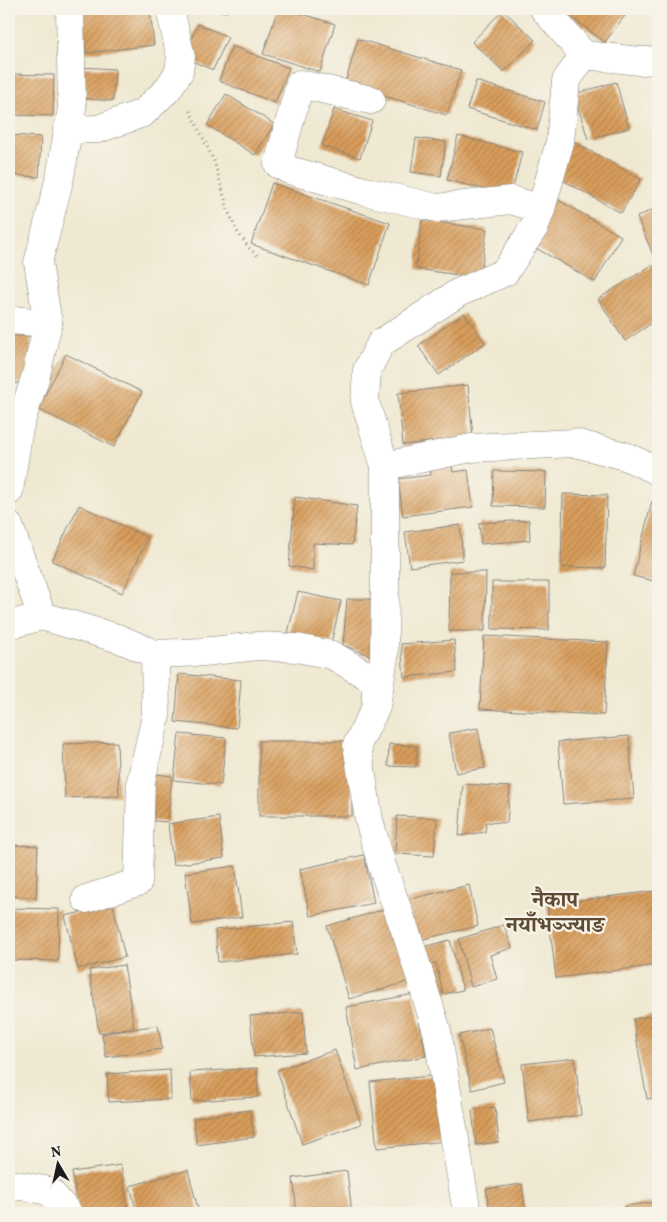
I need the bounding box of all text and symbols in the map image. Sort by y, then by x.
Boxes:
district label: नैकाप नयाँभञ्ज्याङ [504,886,606,942]
north arrow [32,1140,82,1190]
text: N [50,1142,63,1163]

